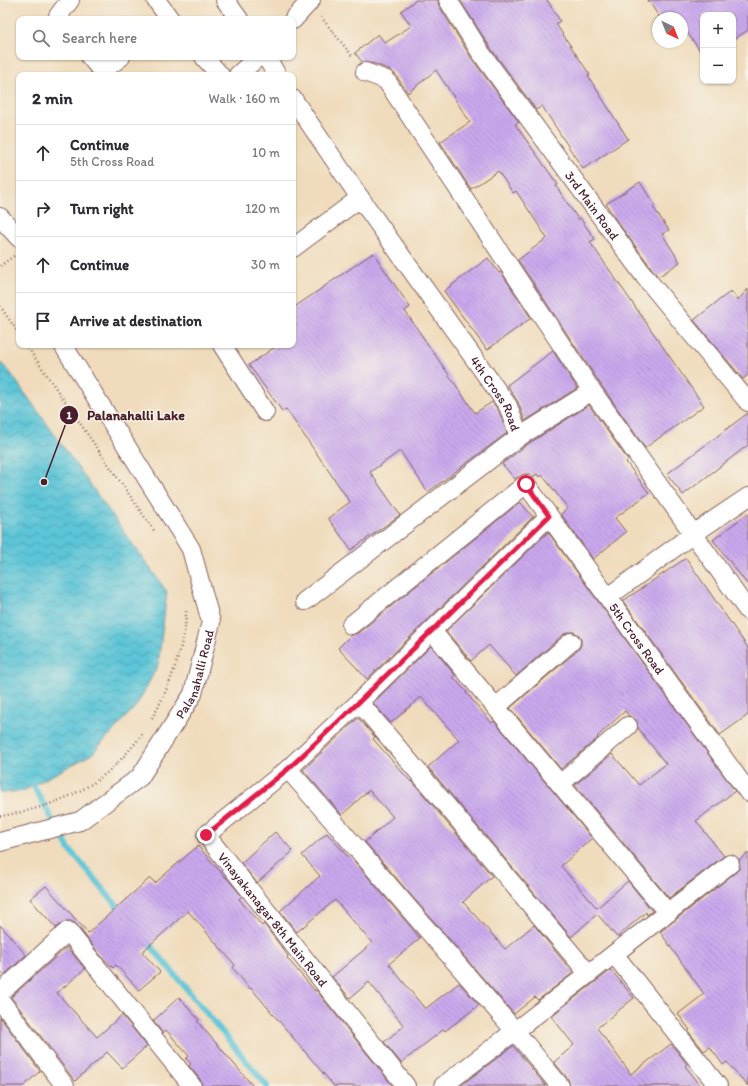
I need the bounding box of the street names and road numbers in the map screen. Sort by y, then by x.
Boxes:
street label: 3rd Main Road [562,168,622,243]
street label: 4th Cross Road [467,353,523,433]
street label: 5th Cross Road [606,600,668,677]
street label: Palanahalli Road [172,628,217,721]
street label: Vinayakanagar 8th Main Road [215,849,331,990]

